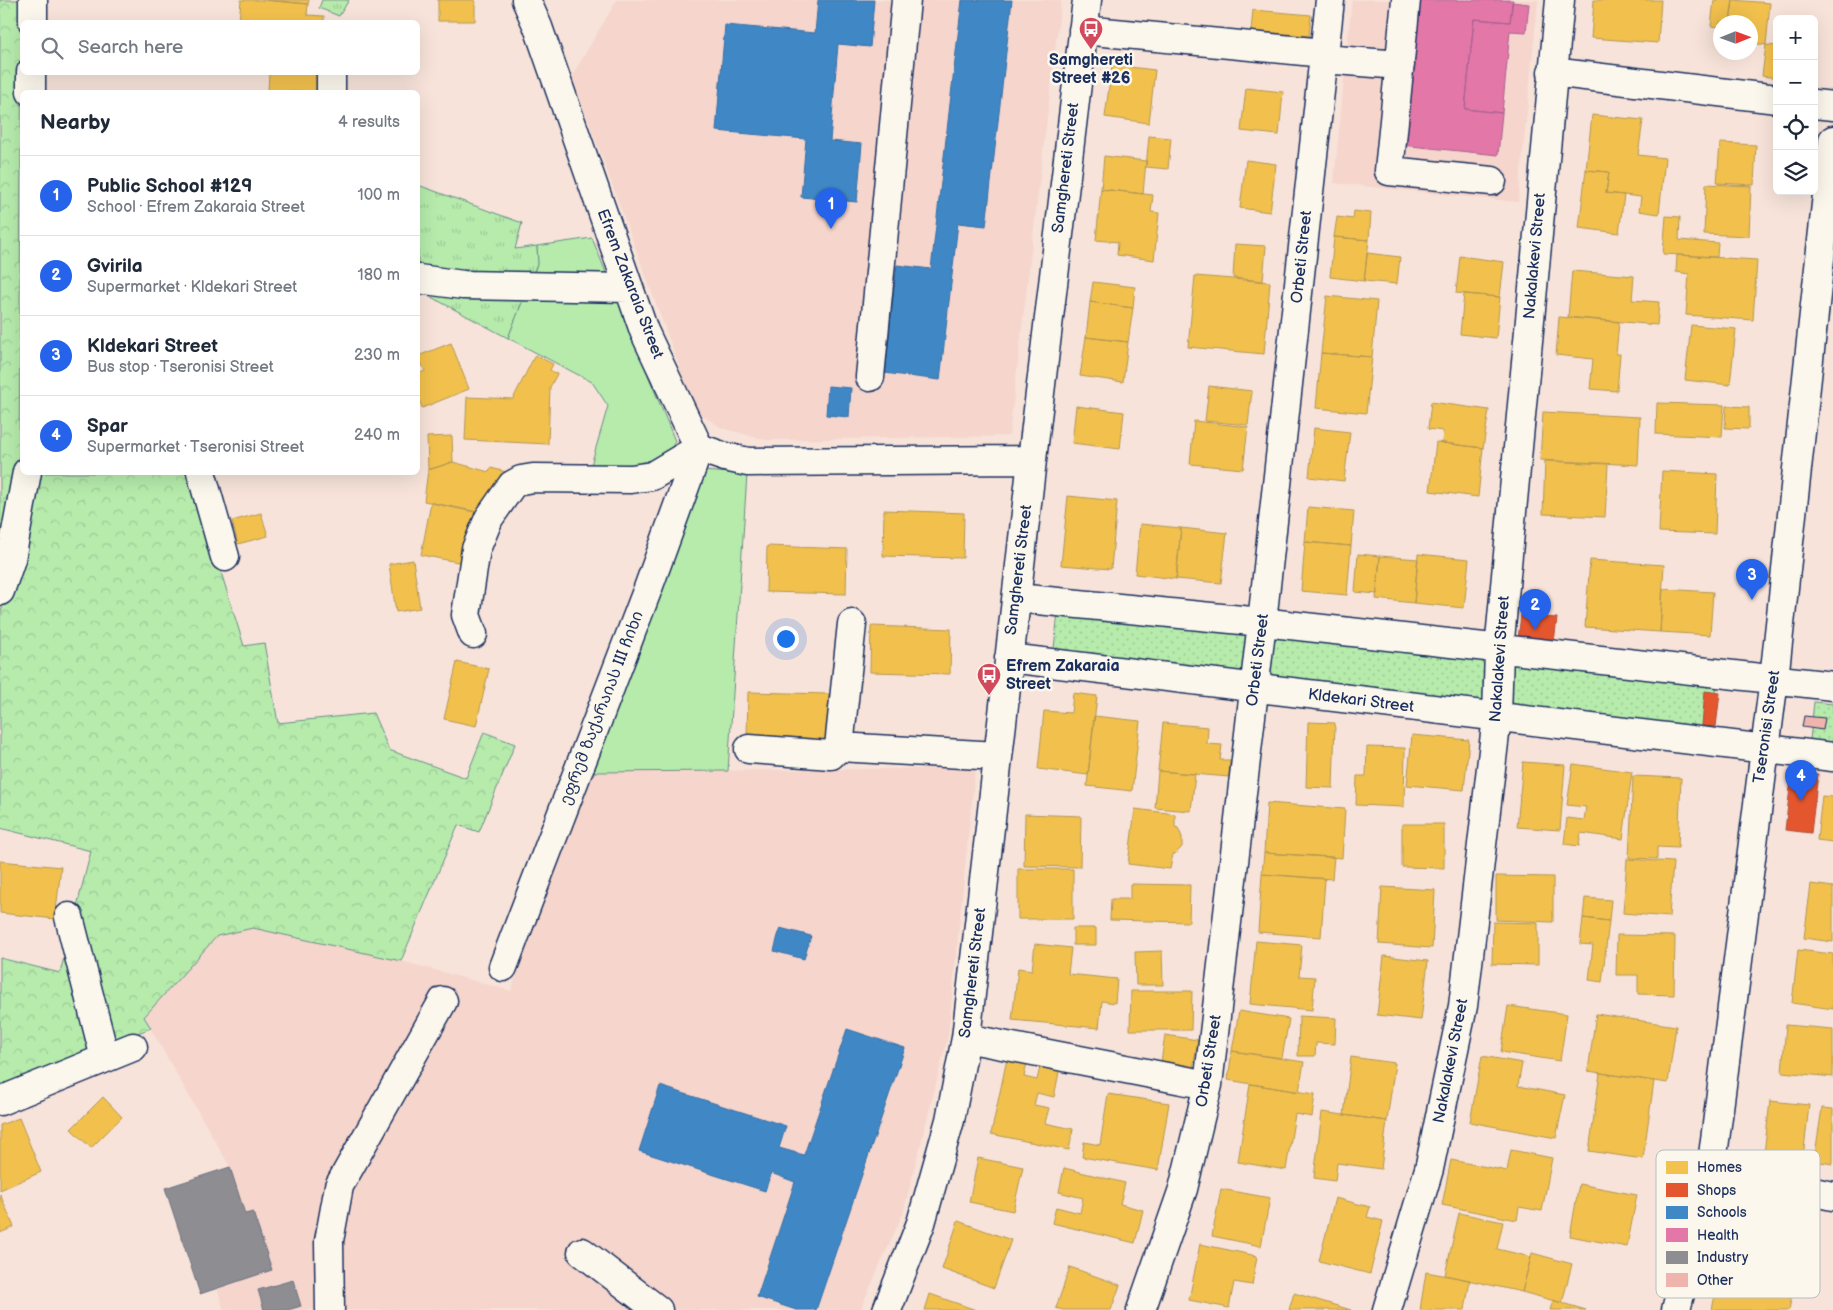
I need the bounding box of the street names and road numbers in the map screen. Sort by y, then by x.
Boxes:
street label: Samghereti Street [1049,102,1083,234]
street label: Nakalakevi Street [1520,192,1550,320]
street label: Efrem Zakaraia Street [593,206,667,362]
street label: Orbeti Street [1288,210,1316,304]
street label: Samghereti Street [1002,504,1036,636]
street label: Nakalakevi Street [1486,595,1514,723]
street label: ეფრემ ზაქარაიას III ჩიხი [556,608,648,808]
street label: Orbeti Street [1243,613,1273,707]
street label: Tseronisi Street [1750,669,1784,785]
street label: Kldekari Street [1307,685,1415,717]
street label: Samghereti Street [956,907,990,1039]
street label: Nakalakevi Street [1430,997,1472,1125]
street label: Orbeti Street [1192,1013,1226,1108]

